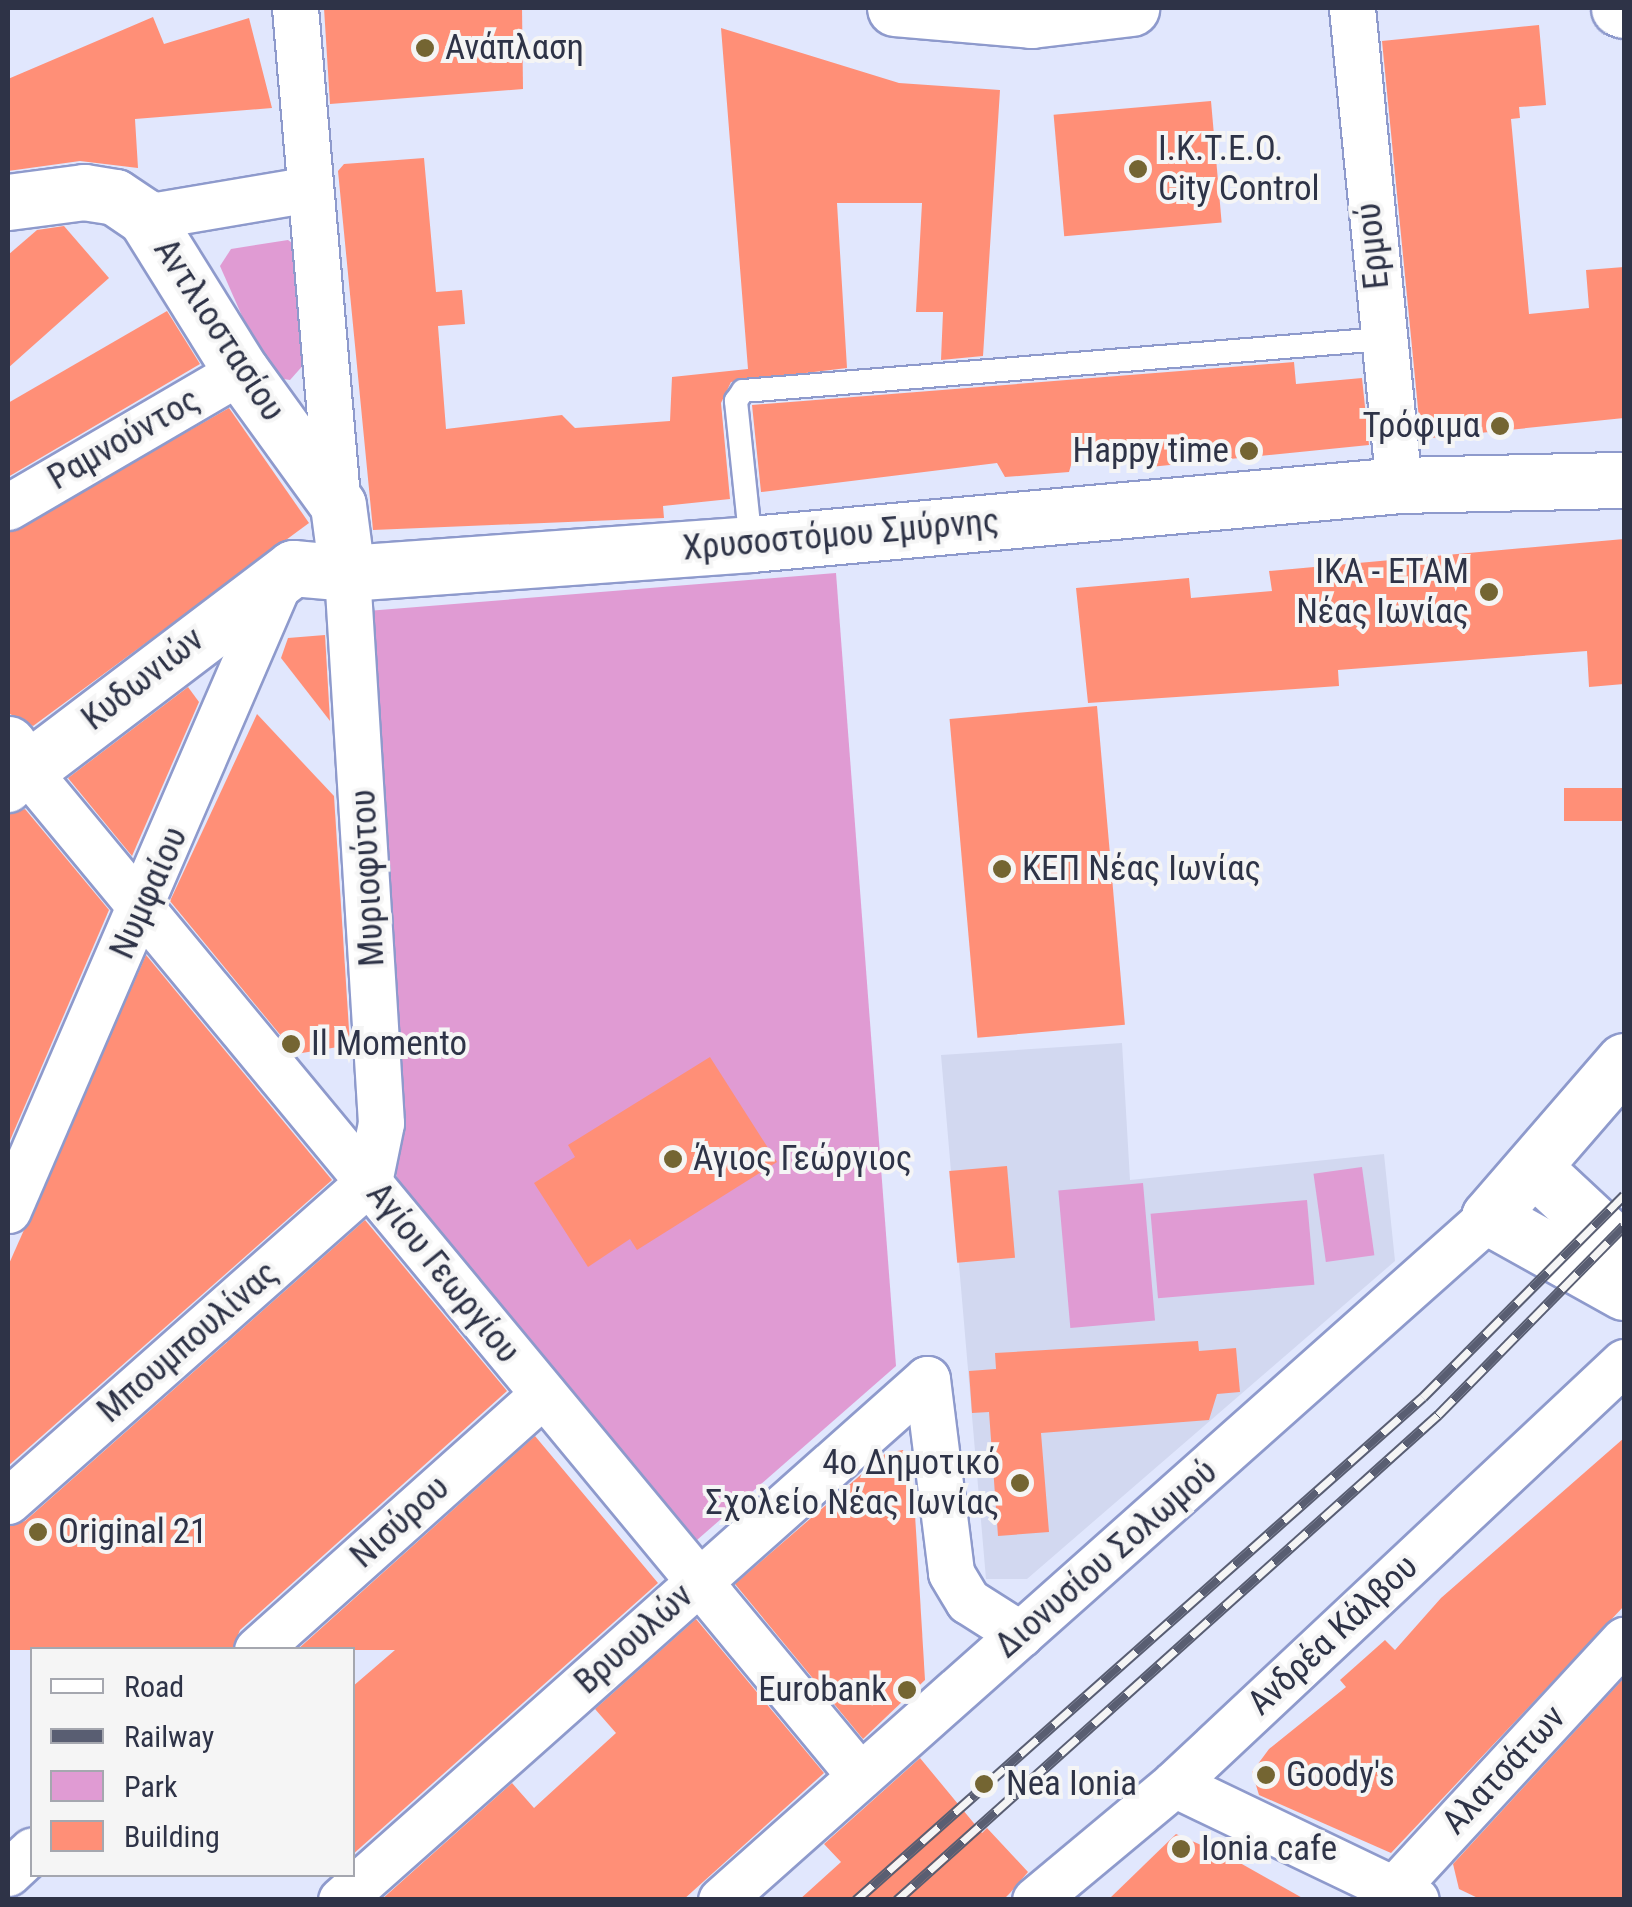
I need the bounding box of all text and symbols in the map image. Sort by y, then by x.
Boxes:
place label: Ανάπλαση [445,27,584,69]
marker: Ανάπλαση [414,37,436,59]
place label: I.Κ.Τ.Ε.Ο. City Control [1158,128,1319,210]
marker: I.Κ.Τ.Ε.Ο. City Control [1127,158,1149,180]
street label: Ερμού [1348,201,1398,291]
street label: Αντλιοστασίου [145,231,293,429]
street label: Ραμνούντος [41,379,207,499]
place label: Τρόφιμα [1363,405,1480,447]
marker: Τρόφιμα [1489,415,1511,437]
place label: Happy time [1072,430,1229,472]
marker: Happy time [1238,440,1260,462]
street label: Χρυσοστόμου Σμύρνης [681,500,1001,570]
place label: ΙΚΑ - ΕΤΑΜ Νέας Ιωνίας [1296,551,1469,633]
marker: ΙΚΑ - ΕΤΑΜ Νέας Ιωνίας [1478,581,1500,603]
street label: Κυδωνιών [74,618,212,740]
street label: Μυριοφύτου [342,788,394,968]
street label: Νυμφαίου [101,821,197,965]
place label: ΚΕΠ Νέας Ιωνίας [1022,848,1261,890]
marker: ΚΕΠ Νέας Ιωνίας [991,858,1013,880]
place label: Il Momento [311,1023,467,1065]
marker: Il Momento [280,1033,302,1055]
place label: Άγιος Γεώργιος [693,1138,912,1180]
marker: Άγιος Γεώργιος [662,1148,684,1170]
street label: Αγίου Γεωργίου [357,1174,529,1372]
street label: Μπουμπουλίνας [89,1252,287,1432]
place label: 4ο Δημοτικό Σχολείο Νέας Ιωνίας [705,1442,1000,1524]
street label: Διονυσίου Σολωμού [986,1451,1226,1667]
street label: Νισύρου [342,1467,458,1577]
marker: 4ο Δημοτικό Σχολείο Νέας Ιωνίας [1009,1472,1031,1494]
place label: Original 21 [58,1511,207,1553]
marker: Original 21 [27,1521,49,1543]
street label: Ανδρέα Κάλβου [1240,1546,1426,1724]
street label: Βρυουλών [566,1575,702,1703]
legend [30,1647,355,1877]
text: Road [124,1669,184,1704]
place label: Eurobank [758,1669,887,1711]
marker: Eurobank [896,1679,918,1701]
street label: Αλατσάτων [1434,1697,1574,1843]
text: Railway [124,1719,214,1754]
place label: Goody's [1286,1754,1395,1796]
place label: Nea Ionia [1006,1763,1137,1805]
marker: Goody's [1255,1764,1277,1786]
text: Park [124,1769,178,1804]
marker: Nea Ionia [971,1771,997,1797]
text: Building [124,1819,220,1854]
place label: Ionia cafe [1201,1828,1337,1870]
marker: Ionia cafe [1170,1838,1192,1860]

